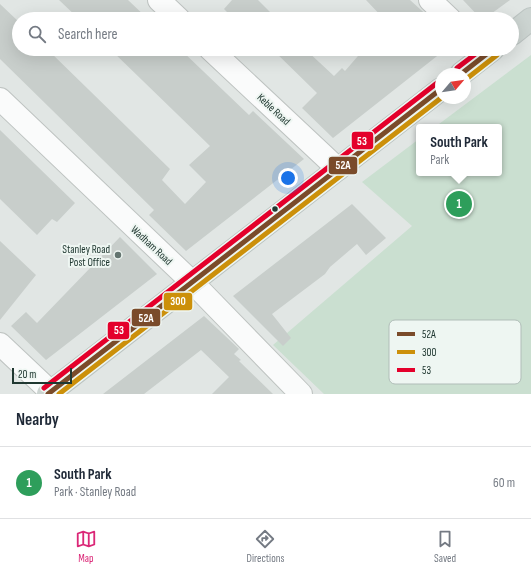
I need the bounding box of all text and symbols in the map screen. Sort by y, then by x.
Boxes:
search box [12,12,519,56]
icon: search [26,23,48,45]
text: Search here [58,25,118,44]
north arrow [435,68,471,104]
street label: Keble Road [254,91,293,128]
popup [416,124,502,176]
line badge: 53 [351,131,374,150]
text: South Park [430,133,488,152]
text: 53 [357,135,367,148]
text: Park [430,152,449,168]
line badge: 52A [328,156,358,175]
text: 52A [336,159,351,172]
your location [278,168,298,188]
pin: 1 [446,189,472,219]
unlabelled marker [270,204,280,214]
street label: Wadham Road [128,223,175,268]
place label: Stanley Road Post Office [62,243,110,269]
marker: Stanley Road Post Office [113,250,123,260]
line badge: 300 [163,292,193,311]
text: 300 [170,295,186,308]
line badge: 52A [131,308,161,327]
text: 52A [139,312,154,325]
legend [389,320,521,384]
line badge: 53 [107,321,130,340]
text: 53 [114,324,124,337]
text: 52A [422,328,436,341]
text: 300 [422,346,437,359]
text: 53 [422,364,431,377]
scale bar [12,366,72,385]
text: 20 m [18,368,36,381]
text: Nearby [16,410,59,430]
text: South Park [54,465,112,484]
text: 1 [26,475,32,491]
text: 60 m [493,475,515,491]
text: Park · Stanley Road [54,484,136,500]
tab: Map [75,528,97,565]
tab: Directions [247,528,284,565]
tab: Saved [434,528,456,565]

